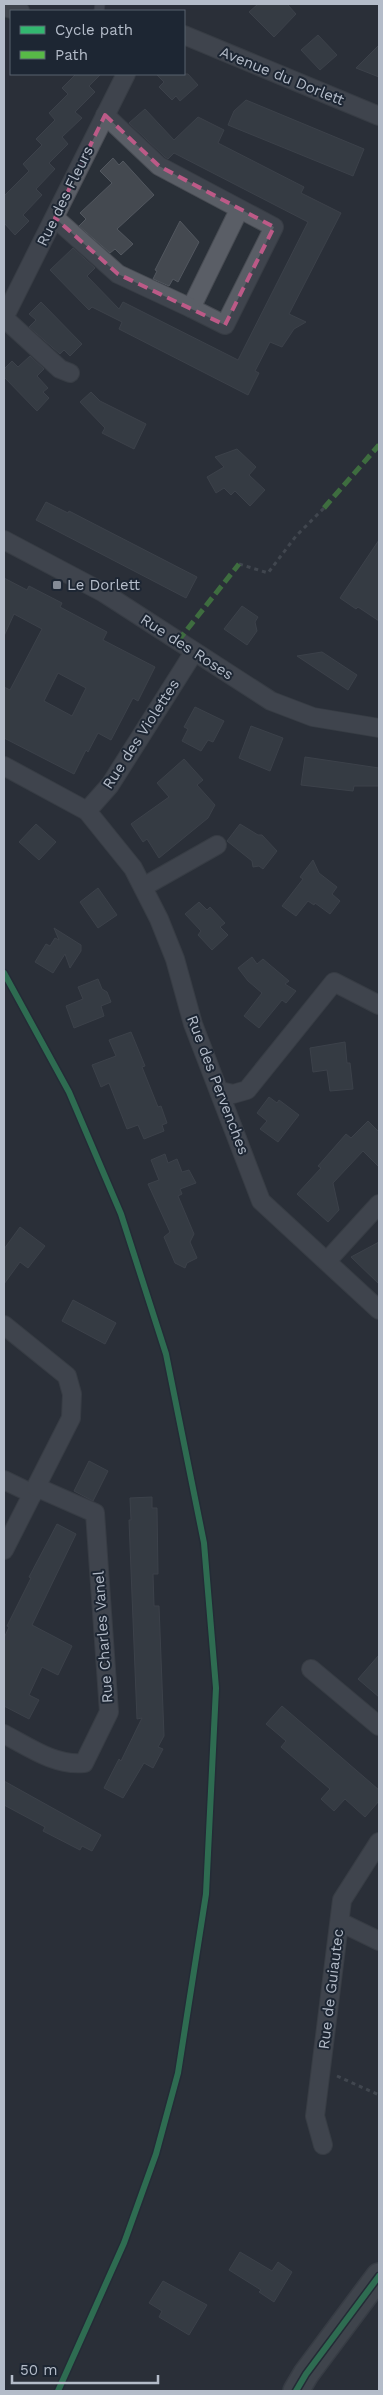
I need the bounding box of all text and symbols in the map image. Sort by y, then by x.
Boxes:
legend [10,10,185,75]
text: Cycle path [55,21,133,39]
street label: Avenue du Dorlett [217,43,347,109]
text: Path [55,46,88,64]
street label: Rue des Fleurs [33,143,97,249]
place label: Le Dorlett [67,576,141,594]
marker: Le Dorlett [51,579,63,591]
street label: Rue des Roses [137,610,237,684]
street label: Rue des Violettes [99,676,183,792]
street label: Rue des Pervenches [183,1013,253,1157]
street label: Rue Charles Vanel [89,1570,117,1704]
street label: Rue de Guiautec [315,1928,347,2050]
scale bar [12,2352,159,2384]
text: 50 m [20,2361,57,2379]

